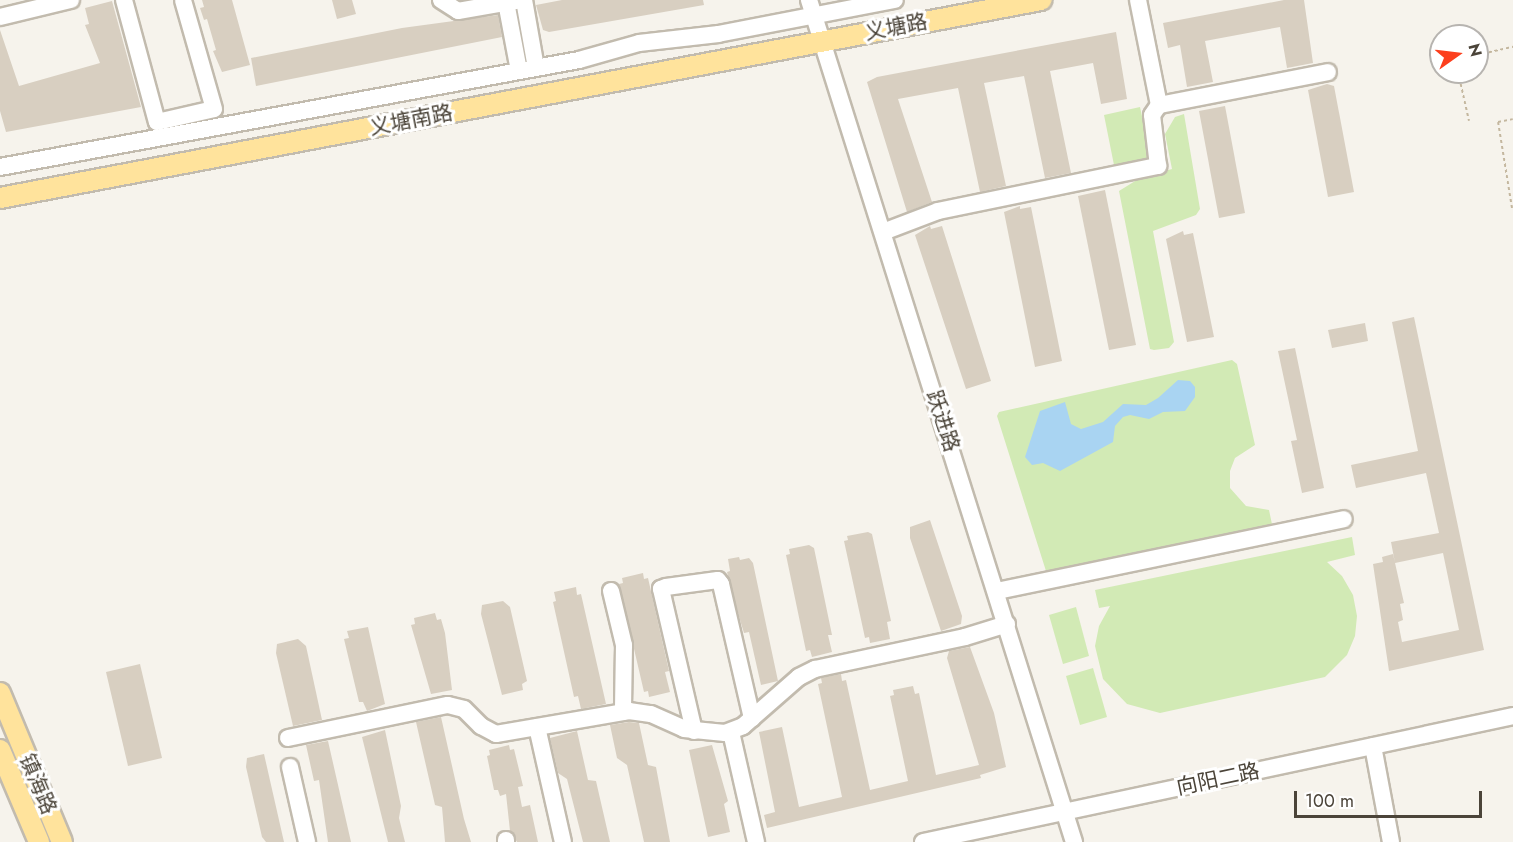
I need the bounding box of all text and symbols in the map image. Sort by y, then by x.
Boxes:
street label: 义塘路 [863,9,929,45]
north arrow [1429,24,1489,84]
text: N [1462,41,1488,59]
street label: 义塘南路 [367,100,455,140]
street label: 跃进路 [921,387,965,455]
street label: 镇海路 [14,750,62,818]
street label: 向阳二路 [1174,758,1262,800]
scale bar [1297,779,1484,817]
text: 100 m [1305,788,1354,814]

